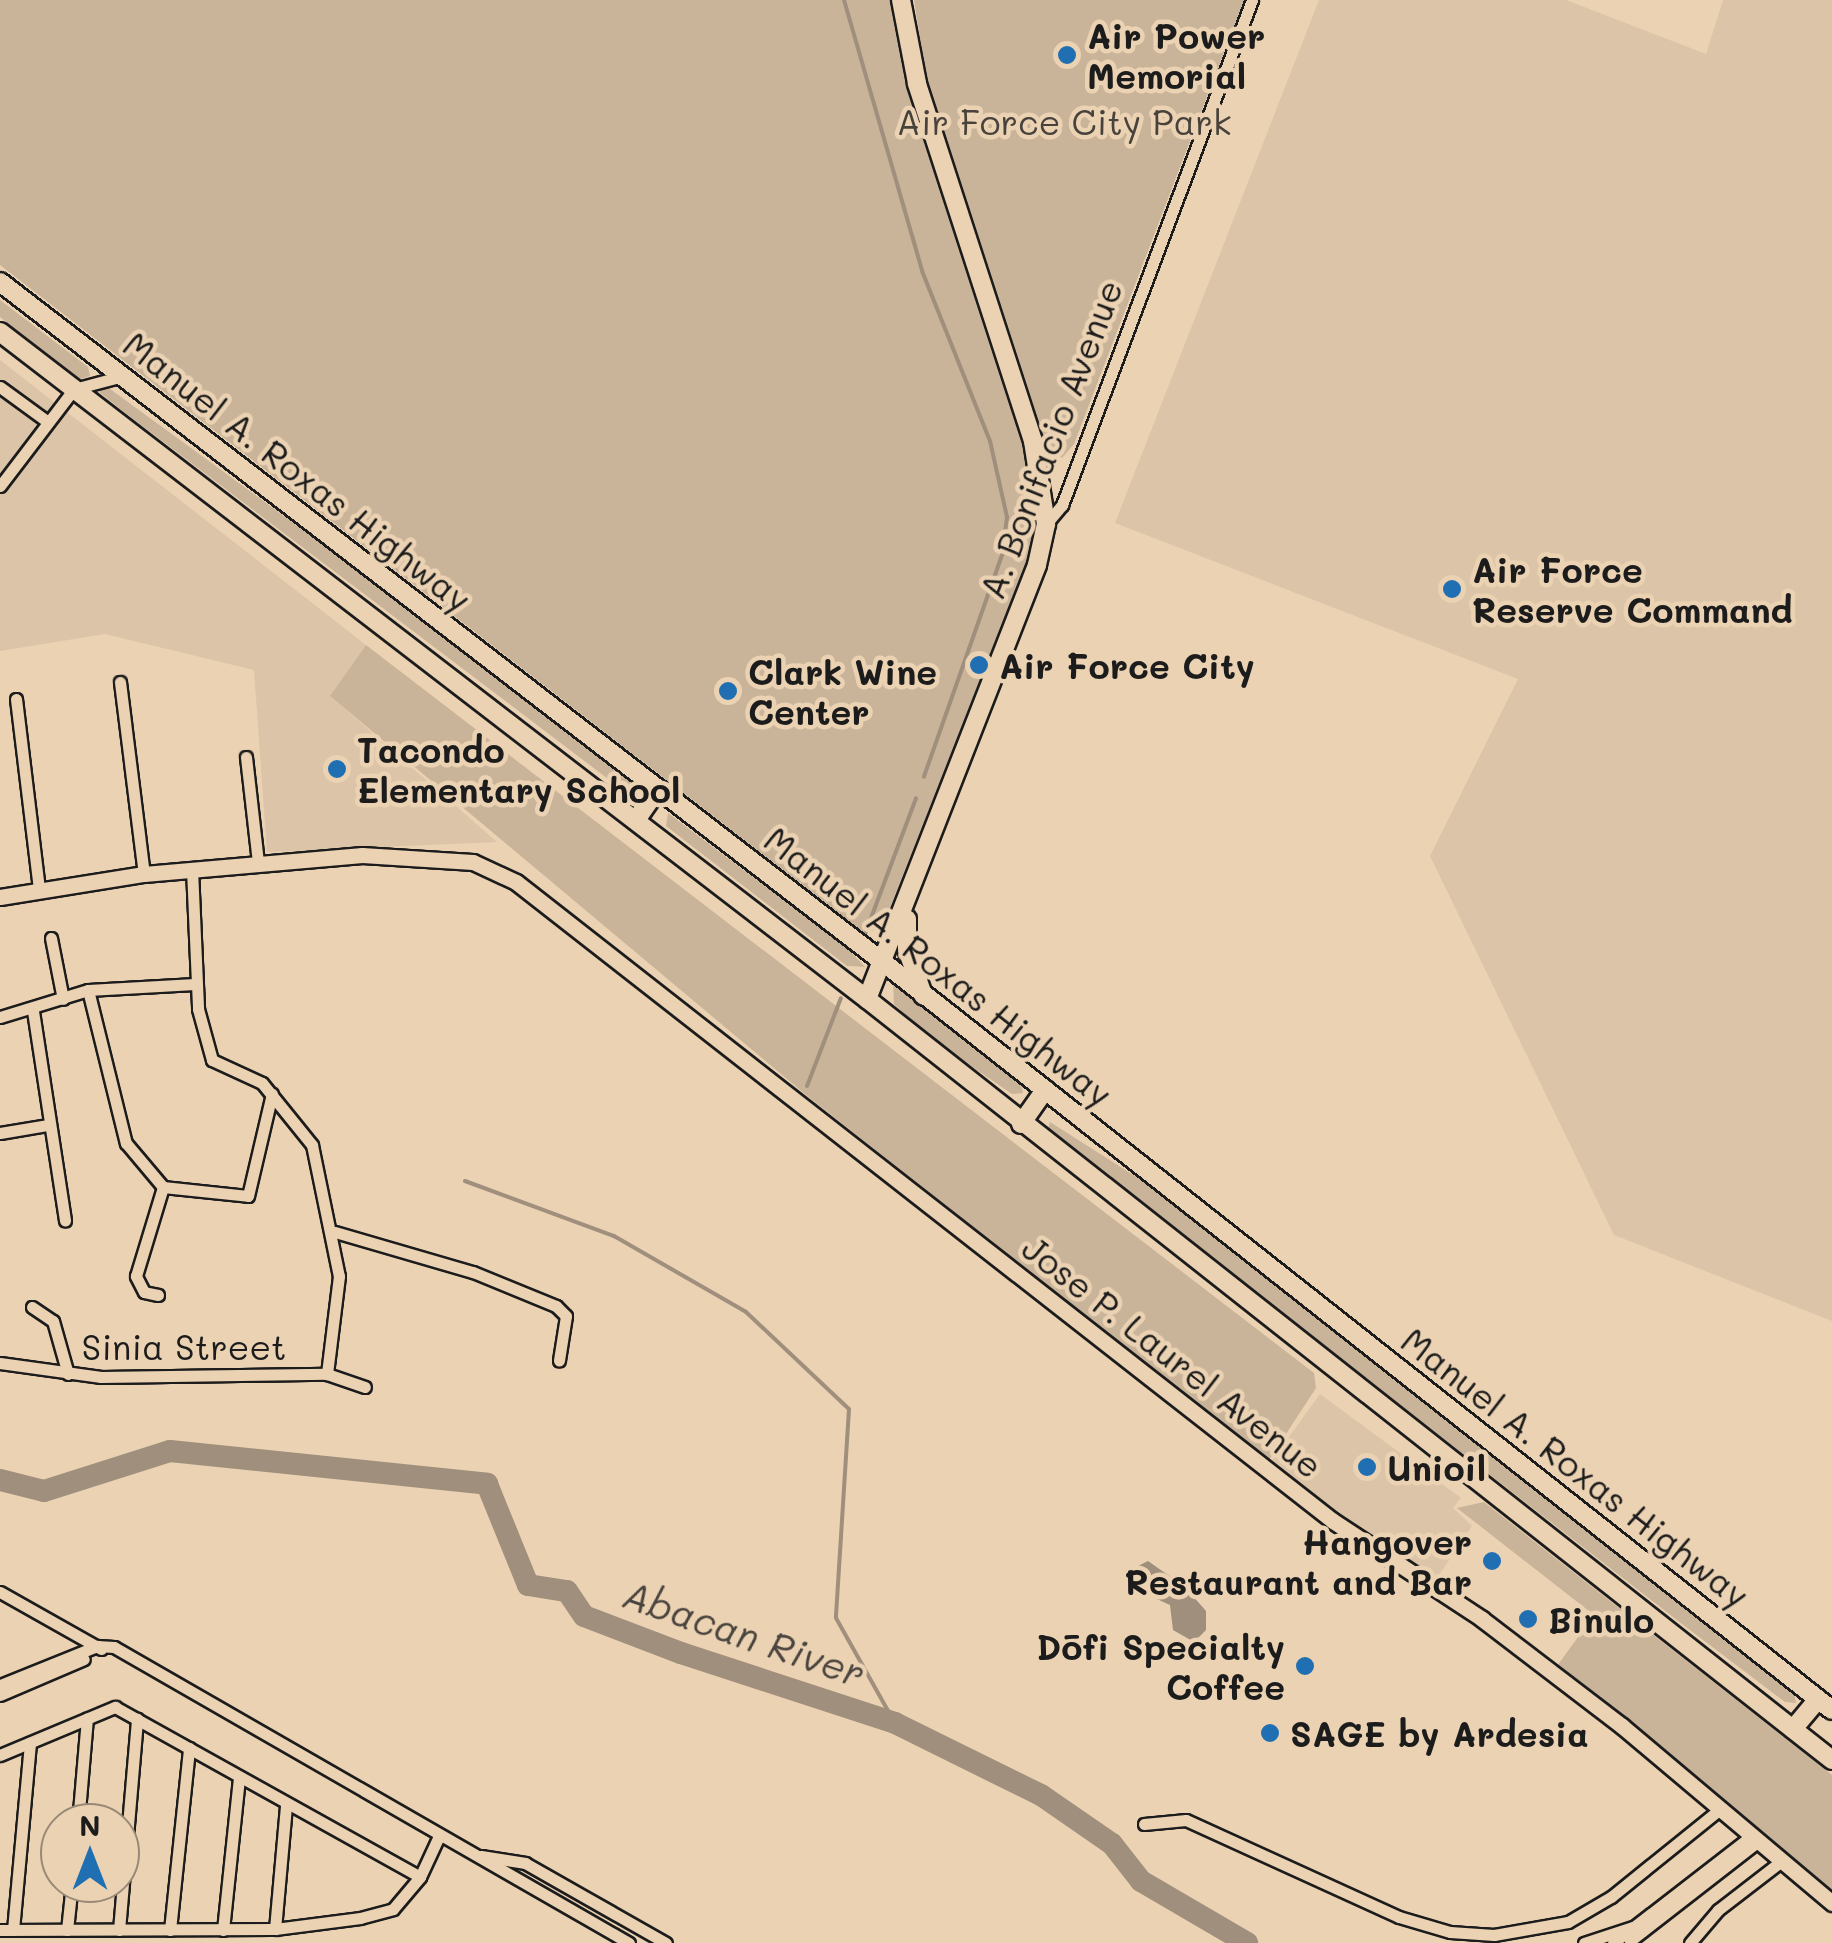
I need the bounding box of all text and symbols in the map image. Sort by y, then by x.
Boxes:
place label: Air Power Memorial [1087,14,1265,96]
marker: Air Power Memorial [1056,44,1078,66]
park label: Air Force City Park [897,100,1231,142]
street label: A. Bonifacio Avenue [970,274,1130,604]
street label: Manuel A. Roxas Highway [116,322,480,620]
place label: Air Force Reserve Command [1472,548,1793,630]
marker: Air Force Reserve Command [1441,578,1463,600]
place label: Air Force City [999,644,1255,686]
place label: Clark Wine Center [748,650,937,732]
marker: Air Force City [968,654,990,676]
marker: Clark Wine Center [717,680,739,702]
place label: Tacondo Elementary School [357,728,680,810]
marker: Tacondo Elementary School [326,758,348,780]
street label: Manuel A. Roxas Highway [757,817,1121,1115]
street label: Jose P. Laurel Avenue [1015,1226,1331,1486]
street label: Manuel A. Roxas Highway [1394,1318,1758,1616]
street label: Sinia Street [82,1325,286,1367]
place label: Unioil [1387,1446,1486,1488]
marker: Unioil [1356,1456,1378,1478]
place label: Hangover Restaurant and Bar [1125,1520,1472,1602]
marker: Hangover Restaurant and Bar [1481,1550,1503,1572]
water label: Abacan River [617,1571,871,1697]
place label: Binulo [1548,1598,1654,1640]
marker: Binulo [1517,1608,1539,1630]
place label: Dōfi Specialty Coffee [1036,1625,1285,1707]
marker: Dōfi Specialty Coffee [1294,1655,1316,1677]
place label: SAGE by Ardesia [1290,1712,1589,1754]
marker: SAGE by Ardesia [1259,1722,1281,1744]
north arrow [40,1803,140,1903]
text: N [79,1807,101,1843]

